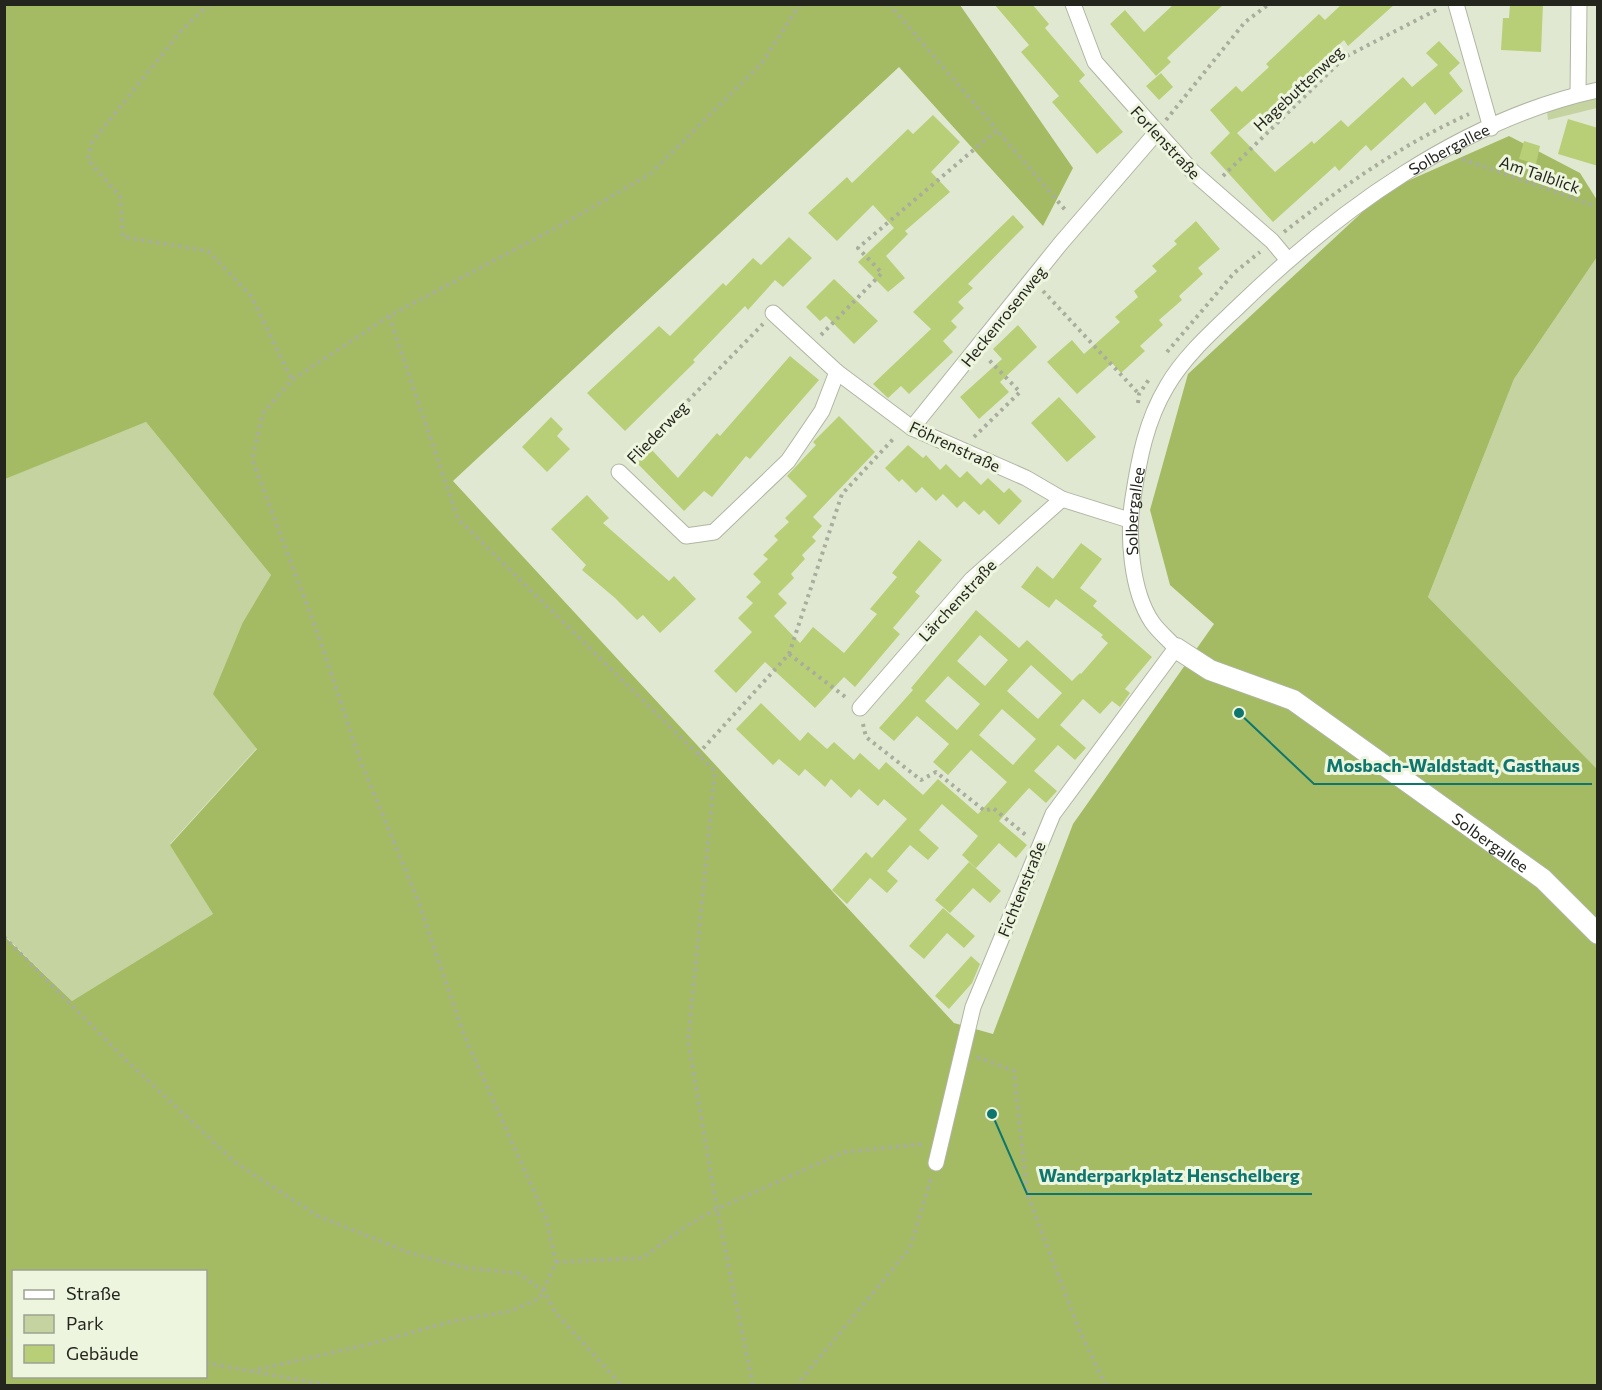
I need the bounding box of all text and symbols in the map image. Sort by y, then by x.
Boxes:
street label: Hagebuttenweg [1249,41,1347,134]
street label: Forlenstraße [1127,102,1205,182]
street label: Solbergallee [1405,119,1492,178]
street label: Am Talblick [1497,151,1583,197]
street label: Heckenrosenweg [957,262,1050,370]
street label: Fliederweg [623,397,692,467]
street label: Föhrenstraße [907,417,1003,475]
street label: Solbergallee [1121,465,1148,556]
street label: Lärchenstraße [914,555,1000,645]
callout: Mosbach-Waldstadt, Gasthaus [1314,748,1592,784]
text: Mosbach-Waldstadt, Gasthaus [1326,754,1580,776]
street label: Solbergallee [1449,808,1533,875]
street label: Fichtenstraße [993,839,1049,939]
callout: Wanderparkplatz Henschelberg [1027,1158,1312,1194]
text: Wanderparkplatz Henschelberg [1038,1164,1300,1186]
legend [12,1270,207,1378]
text: Straße [66,1282,121,1304]
text: Park [66,1312,104,1334]
text: Gebäude [66,1342,139,1364]

